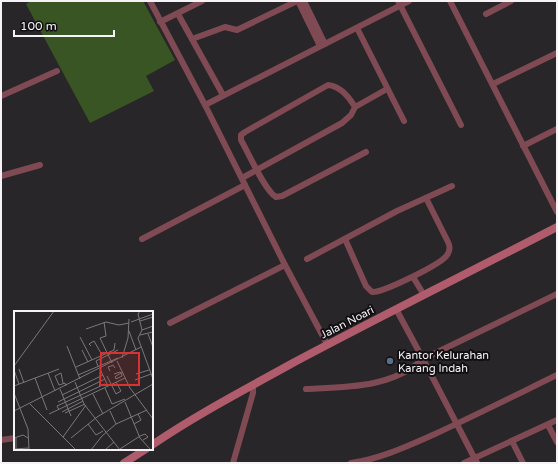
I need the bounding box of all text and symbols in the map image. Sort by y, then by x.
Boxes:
scale bar [14,12,114,38]
text: 100 m [20,19,57,33]
street label: Jalan Noari [318,303,376,341]
inset map [14,311,153,450]
place label: Kantor Kelurahan Karang Indah [398,349,489,375]
marker: Kantor Kelurahan Karang Indah [385,356,395,366]

